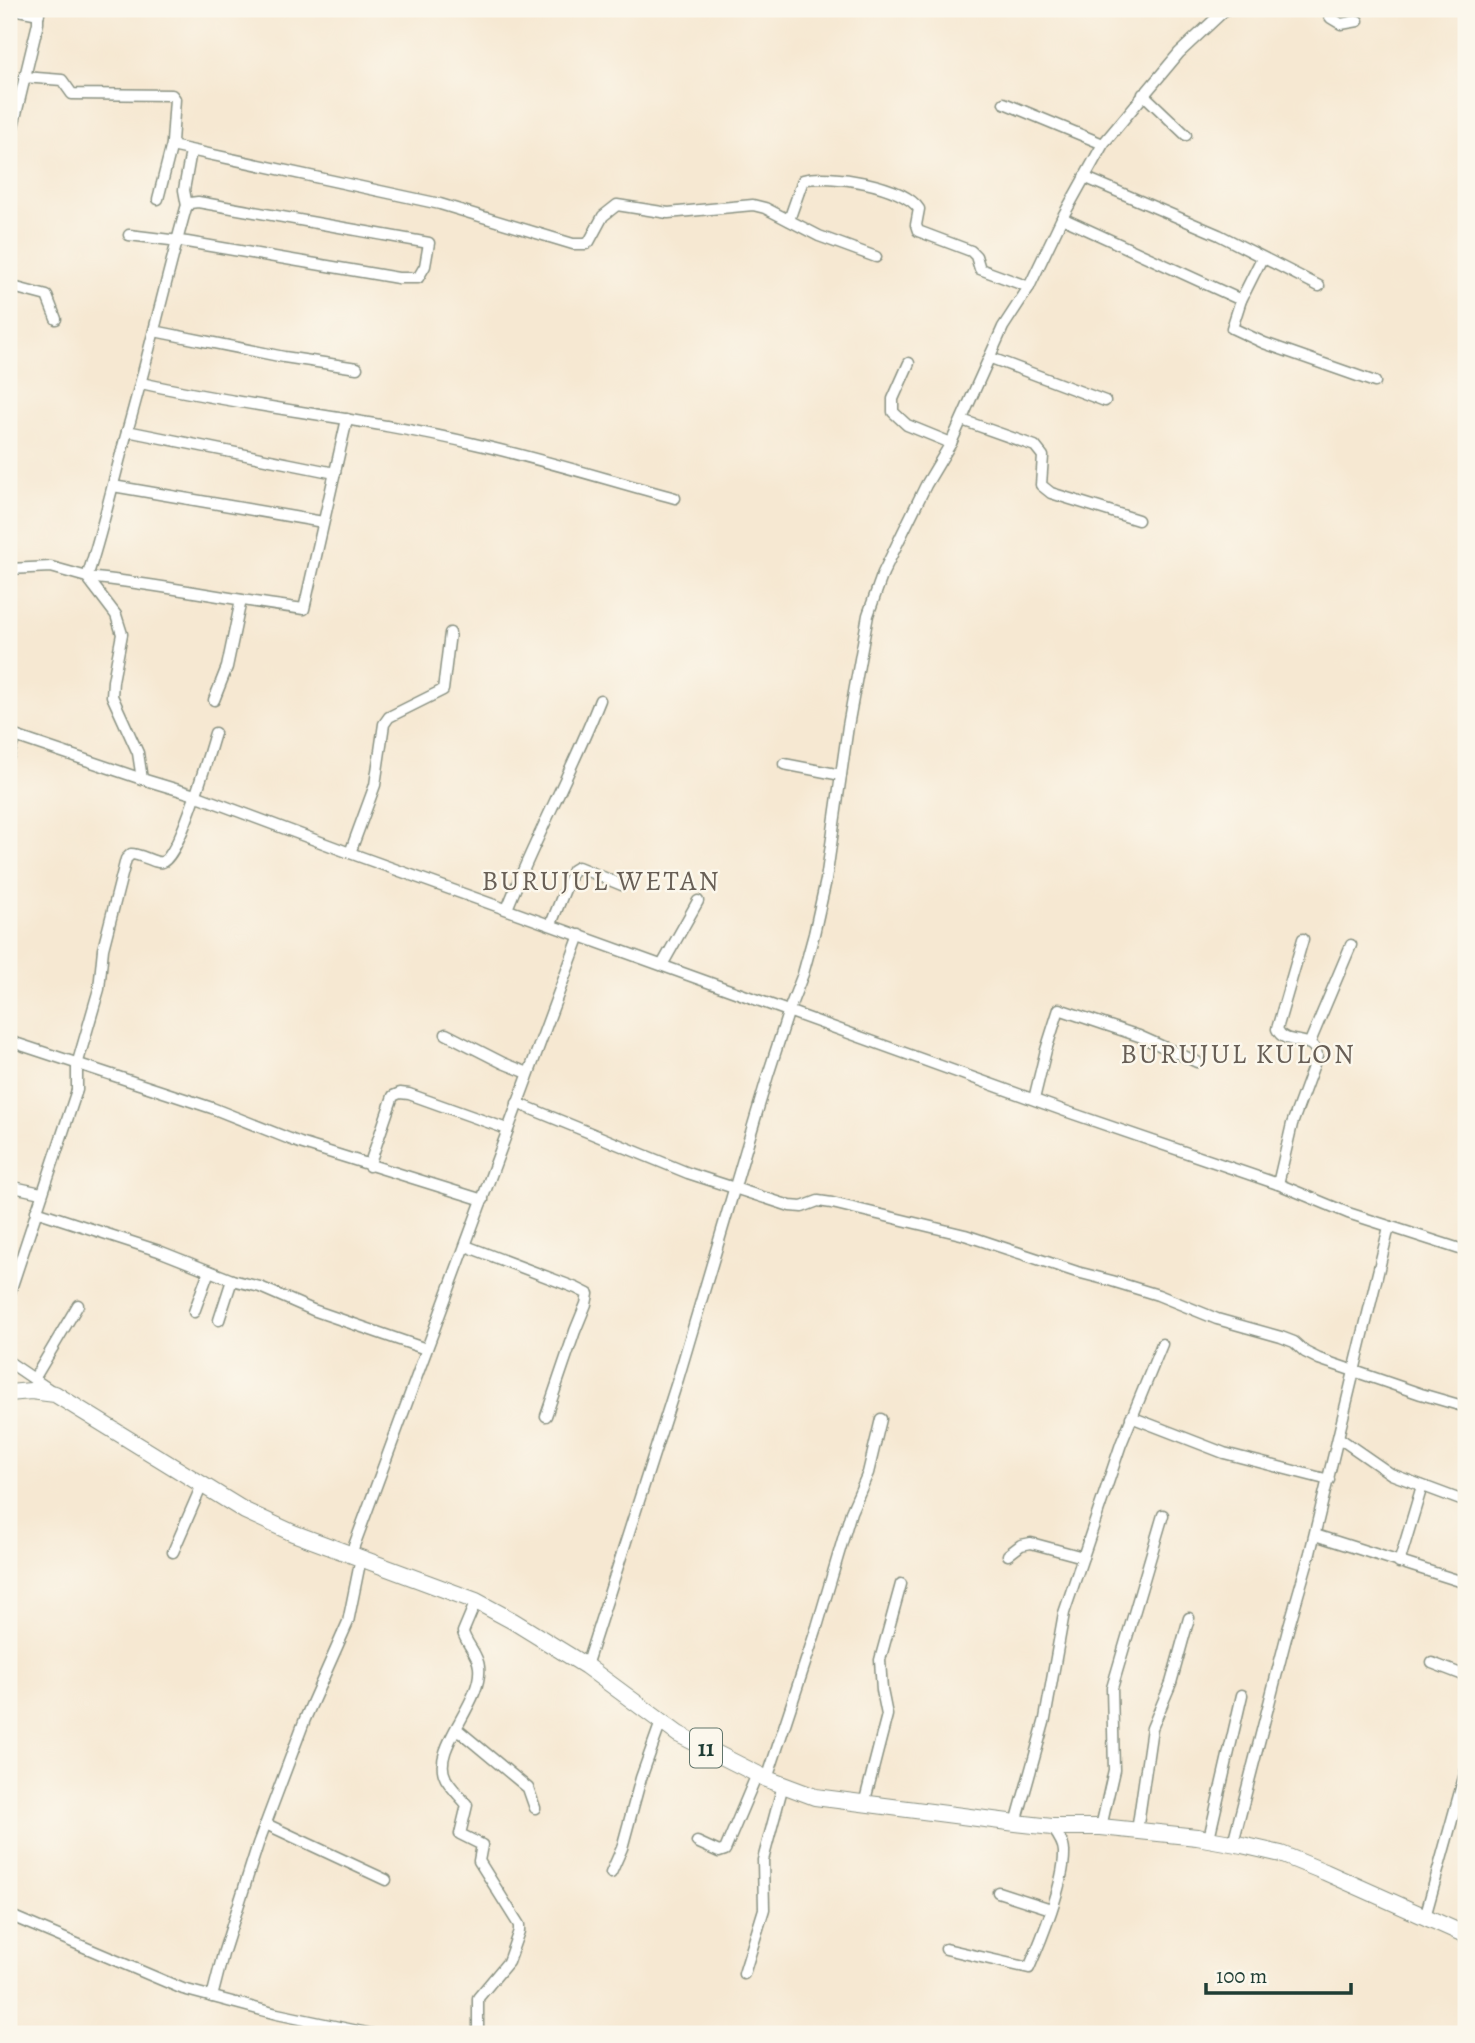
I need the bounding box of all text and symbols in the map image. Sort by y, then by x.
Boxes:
district label: BURUJUL WETAN [481,862,721,900]
district label: BURUJUL KULON [1120,1035,1356,1073]
road number: 11 [690,1728,722,1768]
scale bar [1206,1952,1351,1996]
text: 100 m [1216,1962,1267,1990]

